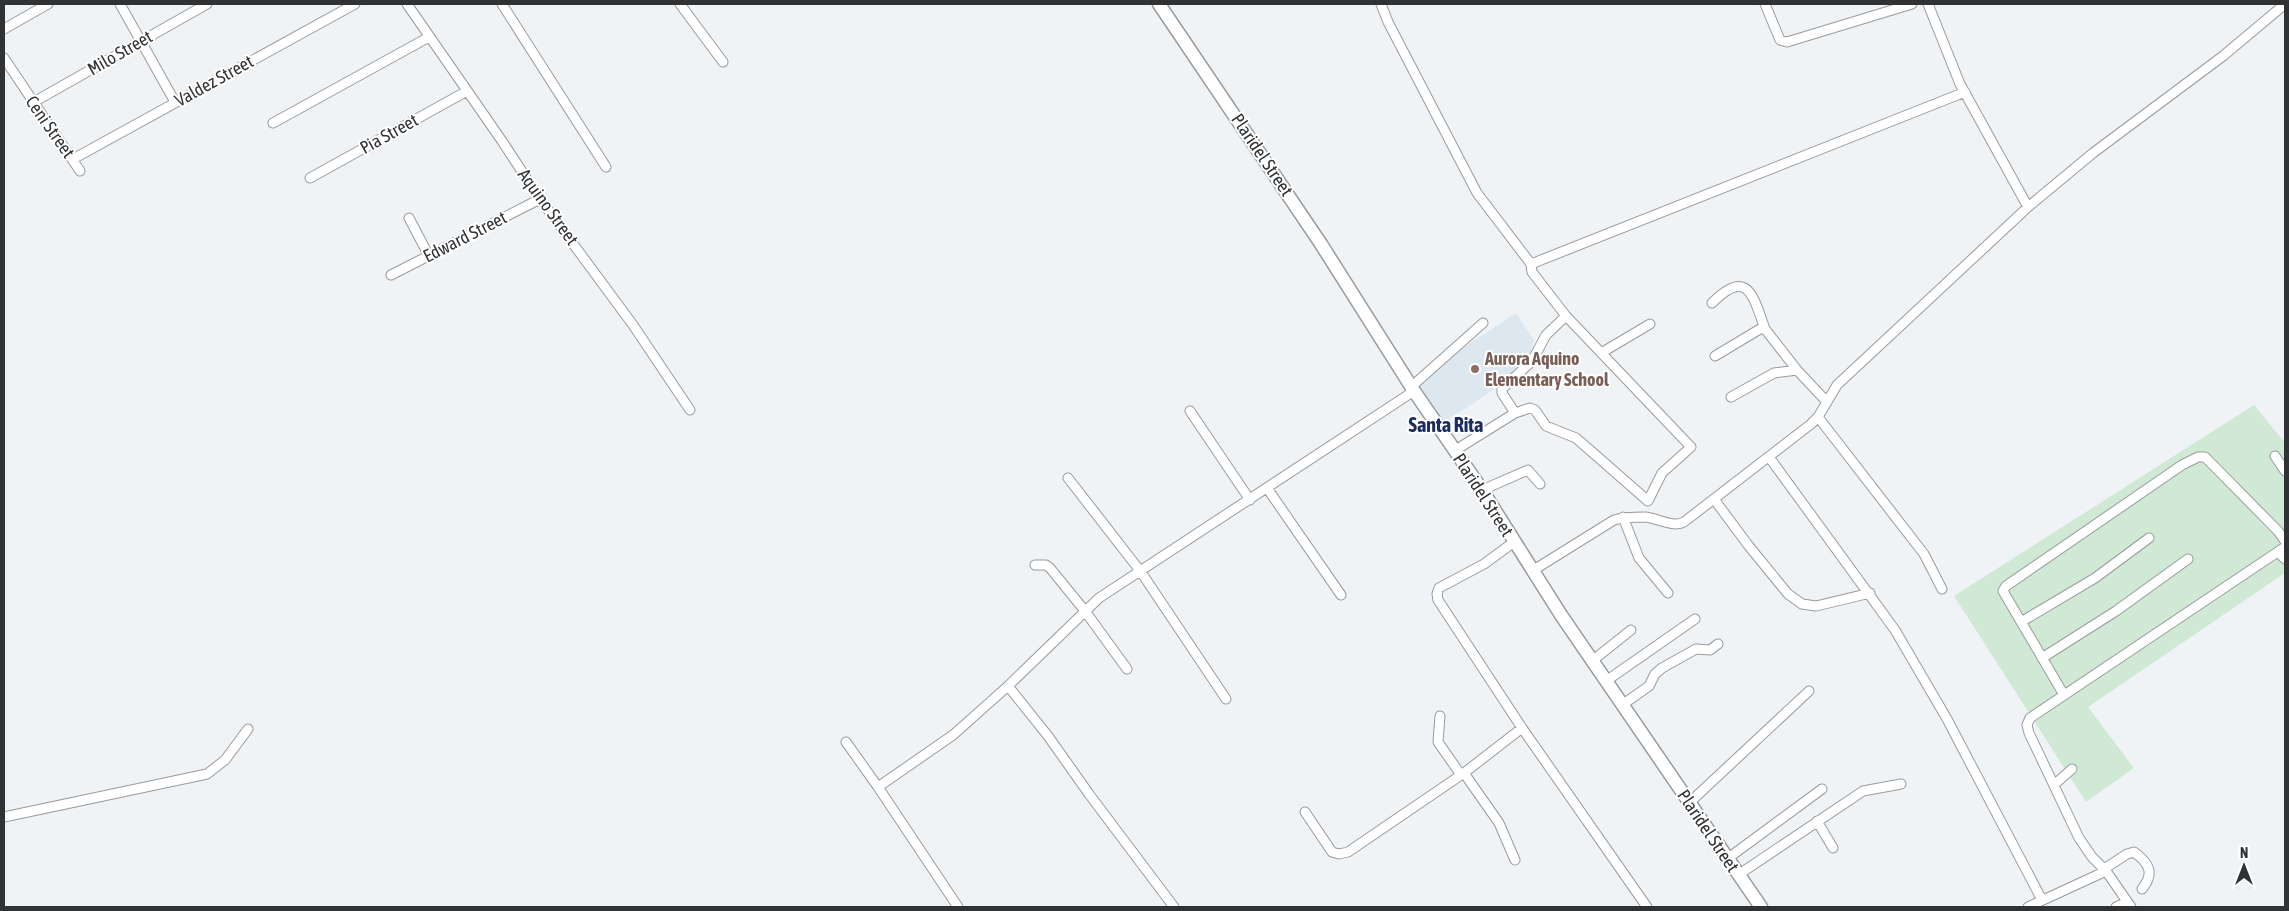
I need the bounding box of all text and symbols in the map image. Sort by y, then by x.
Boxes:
street label: Milo Street [84,26,156,79]
street label: Valdez Street [171,50,257,111]
street label: Ceni Street [21,92,79,162]
street label: Pia Street [356,109,421,158]
street label: Plaridel Street [1227,110,1298,200]
street label: Aquino Street [514,164,583,249]
street label: Edward Street [419,207,510,267]
place label: Aurora Aquino Elementary School [1484,348,1609,390]
marker: Aurora Aquino Elementary School [1469,363,1481,375]
district label: Santa Rita [1409,413,1483,436]
street label: Plaridel Street [1449,449,1518,540]
street label: Plaridel Street [1673,786,1744,876]
north arrow [2219,841,2269,891]
text: N [2240,845,2248,861]

